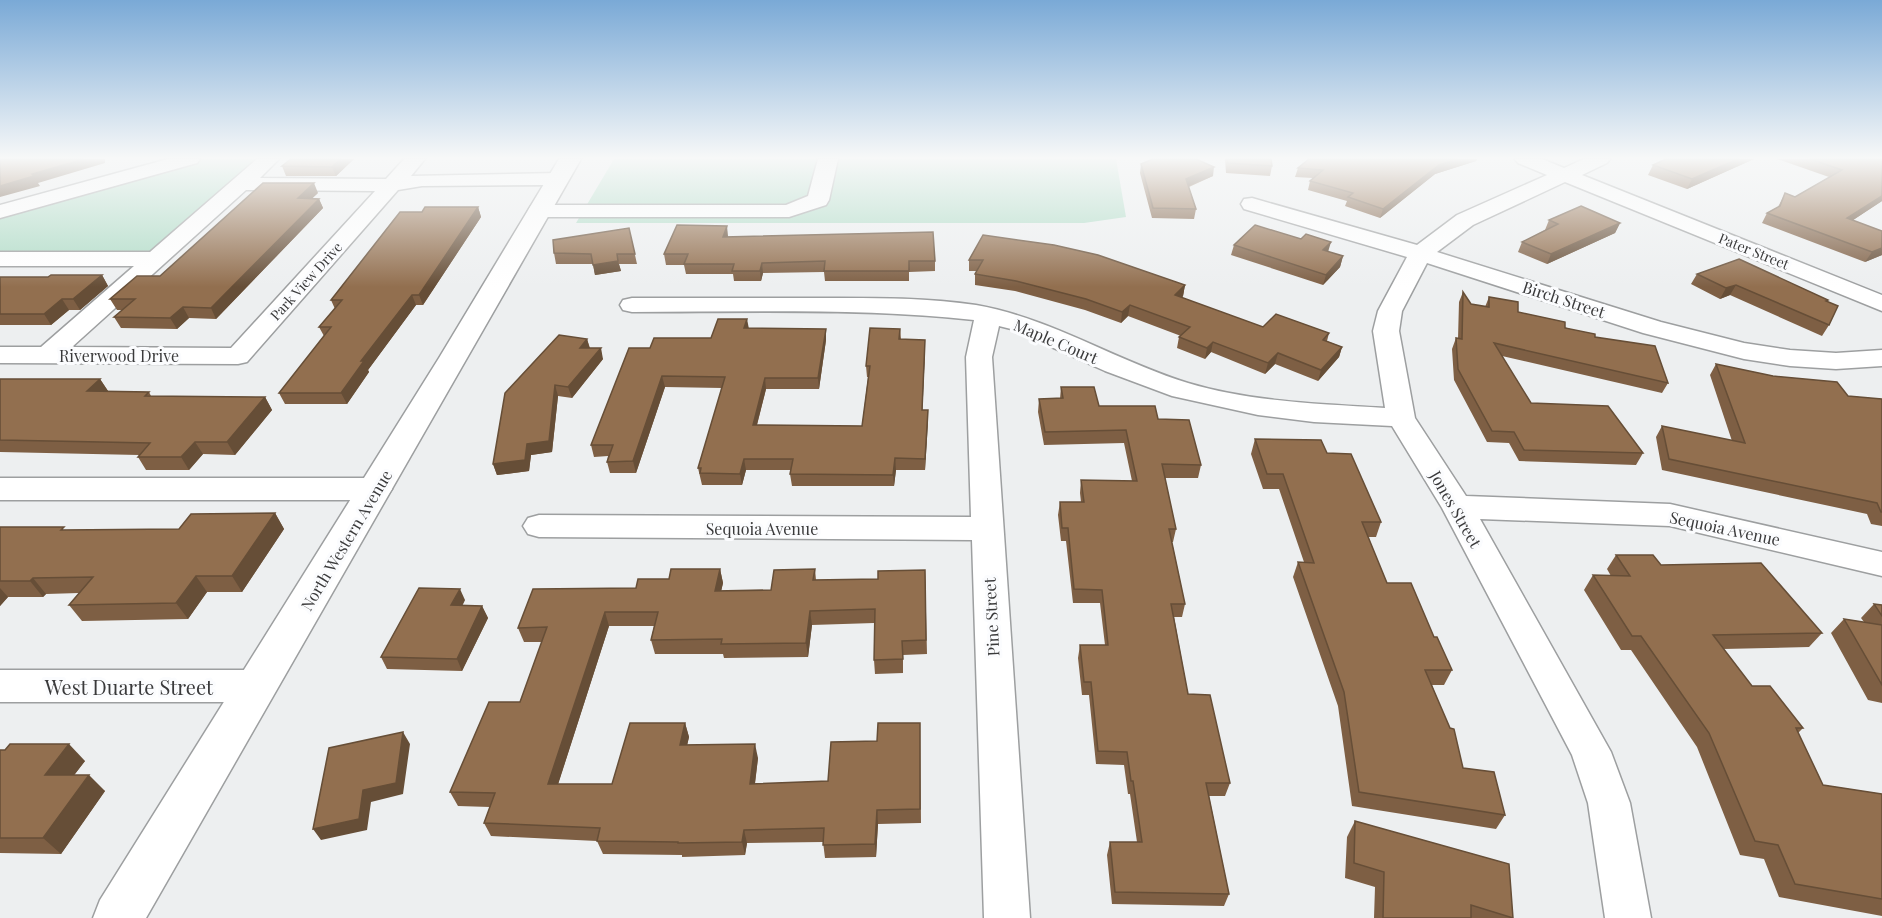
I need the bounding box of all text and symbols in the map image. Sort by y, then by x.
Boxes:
street label: Pater Street [1716,228,1793,274]
street label: Park View Drive [266,238,346,324]
street label: Birch Street [1520,276,1608,322]
street label: Maple Court [1011,314,1102,368]
street label: Riverwood Drive [59,345,179,366]
street label: North Western Avenue [296,466,396,614]
street label: Jones Street [1425,466,1487,552]
street label: Sequoia Avenue [1668,506,1782,550]
street label: Sequoia Avenue [706,518,818,539]
street label: Pine Street [978,577,1004,657]
street label: West Duarte Street [44,673,214,700]

